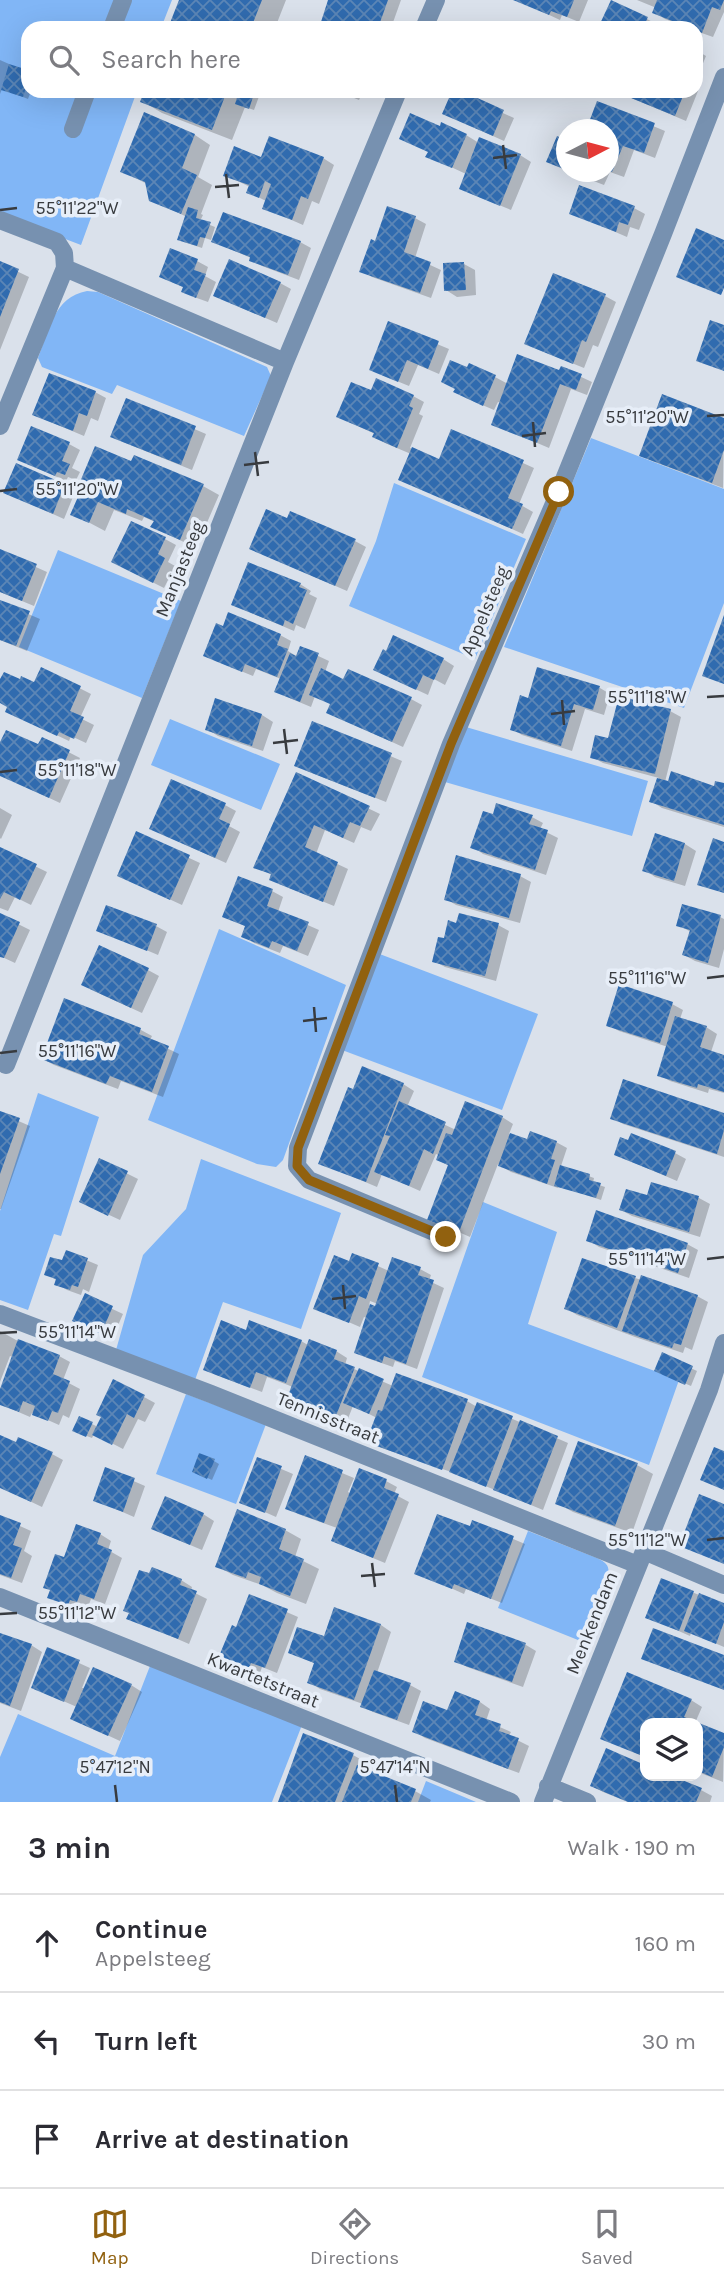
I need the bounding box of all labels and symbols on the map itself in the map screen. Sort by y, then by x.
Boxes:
north arrow [556,119,619,182]
text: 55°11'22"W [35,197,119,219]
text: 55°11'20"W [605,406,689,428]
route start [543,476,574,507]
text: 55°11'20"W [35,478,119,500]
street label: Manjasteeg [151,517,209,620]
street label: Appelsteeg [456,562,514,659]
text: 55°11'18"W [607,686,687,708]
text: 55°11'18"W [37,759,117,781]
text: 55°11'16"W [608,967,686,989]
text: 55°11'16"W [38,1040,116,1062]
route end [430,1221,461,1252]
text: 55°11'14"W [608,1248,686,1270]
text: 55°11'14"W [38,1321,116,1343]
street label: Tennisstraat [274,1387,382,1449]
text: 55°11'12"W [608,1529,686,1551]
street label: Menkendam [561,1568,623,1678]
text: 55°11'12"W [38,1602,116,1624]
street label: Kwartetstraat [204,1648,322,1712]
text: 5°47'12"N [79,1756,151,1778]
text: 5°47'14"N [359,1756,431,1778]

